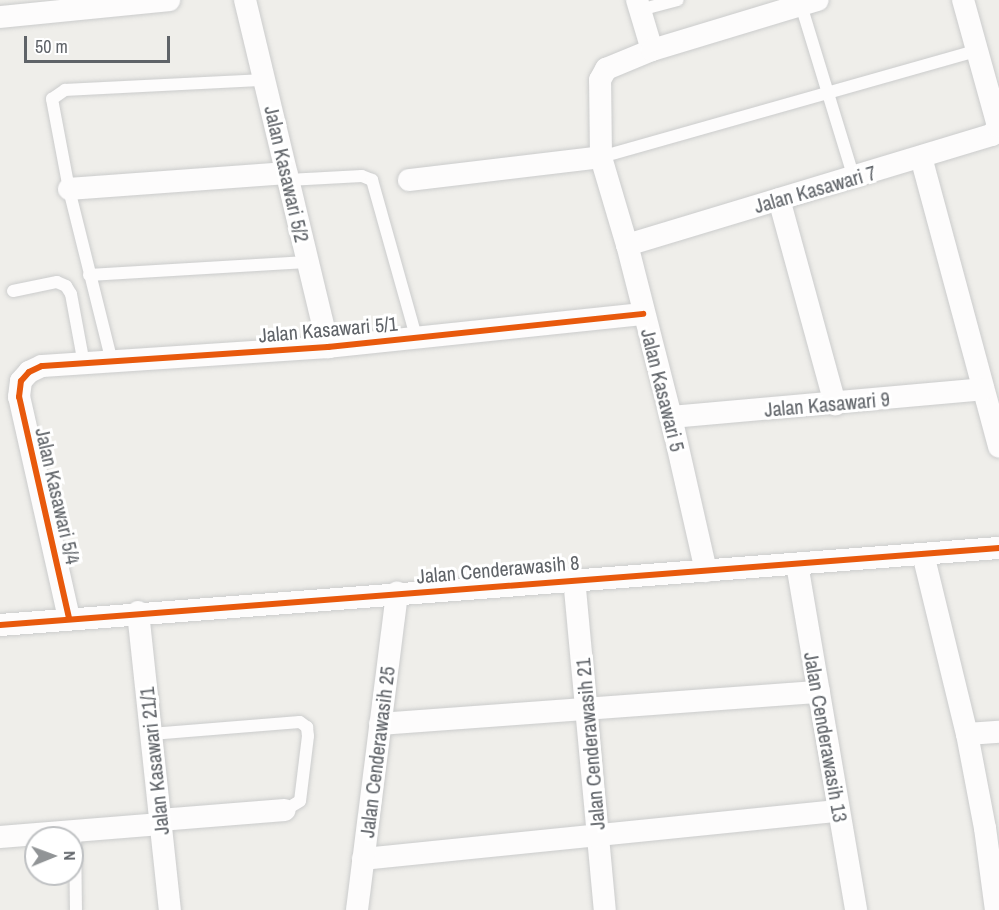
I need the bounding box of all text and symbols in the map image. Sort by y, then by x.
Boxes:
scale bar [27,24,172,62]
text: 50 m [35,34,68,59]
street label: Jalan Kasawari 5/2 [260,103,314,245]
street label: Jalan Kasawari 7 [751,160,879,218]
street label: Jalan Kasawari 5/1 [257,311,399,347]
street label: Jalan Kasawari 5 [636,326,690,454]
street label: Jalan Kasawari 9 [763,387,891,421]
street label: Jalan Kasawari 5/4 [31,425,85,567]
street label: Jalan Cenderawasih 8 [416,550,580,588]
street label: Jalan Cenderawasih 13 [799,650,853,824]
street label: Jalan Cenderawasih 21 [571,657,609,831]
street label: Jalan Cenderawasih 25 [355,665,399,839]
street label: Jalan Kasawari 21/1 [134,686,174,836]
north arrow [24,826,84,886]
text: N [59,851,81,861]

